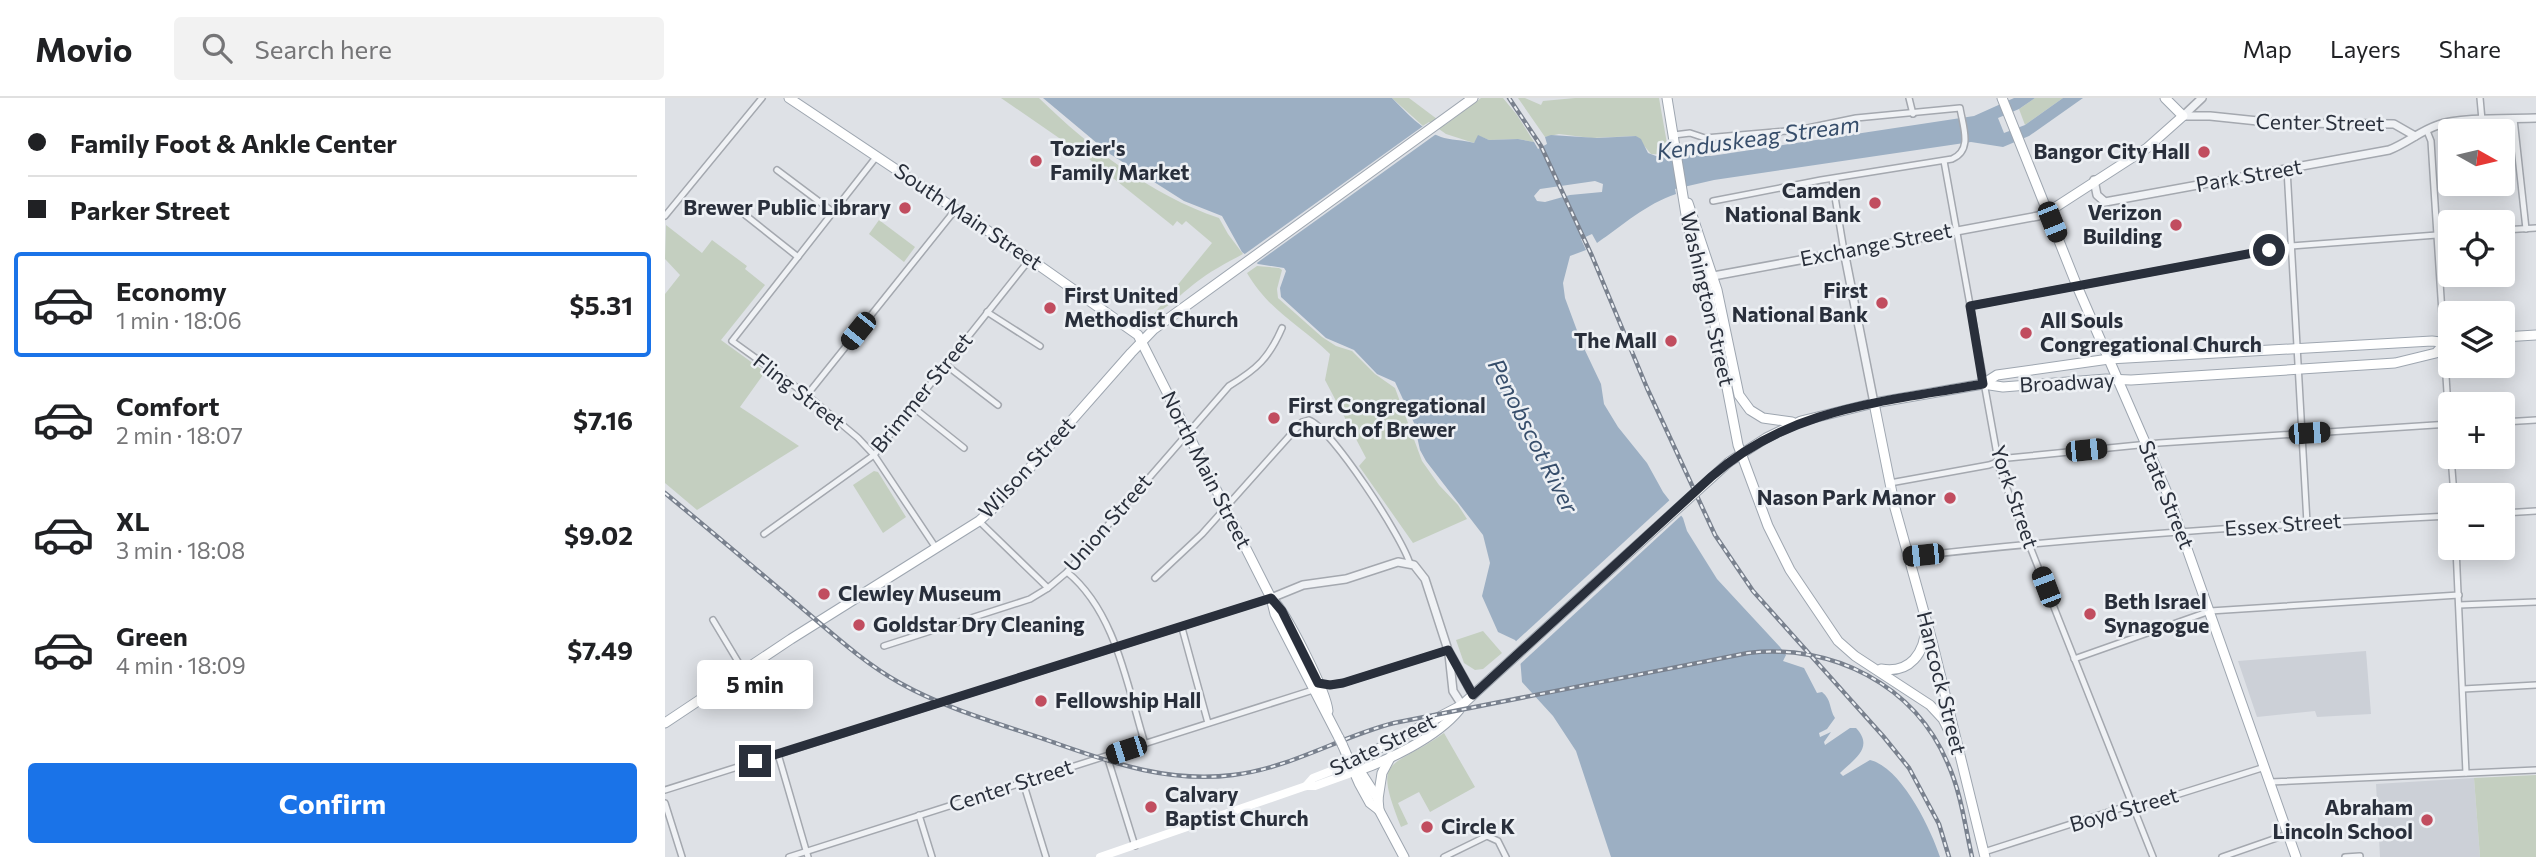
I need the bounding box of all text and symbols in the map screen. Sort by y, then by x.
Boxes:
search box [174,17,664,80]
text: Movio [35,28,132,69]
icon: search [198,29,236,67]
text: Search here [254,33,392,64]
text: Map [2243,34,2292,63]
text: Layers [2330,34,2401,63]
text: Share [2439,34,2501,63]
street label: Center Street [2255,108,2385,135]
water label: Kenduskeag Stream [1654,109,1861,165]
north arrow [2438,119,2515,196]
map controls [2438,119,2515,560]
text: Family Foot & Ankle Center [70,127,397,158]
place label: Tozier's Family Market [1050,135,1189,184]
place label: Bangor City Hall [2033,138,2190,163]
marker: Bangor City Hall [2196,144,2212,160]
marker: Tozier's Family Market [1028,153,1044,169]
street label: Park Street [2194,153,2304,196]
street label: South Main Street [890,157,1048,274]
place label: Camden National Bank [1725,177,1861,226]
text: Parker Street [70,194,230,225]
place label: Brewer Public Library [683,194,891,219]
marker: Camden National Bank [1867,195,1883,211]
car [2035,199,2070,245]
place label: Verizon Building [2083,199,2162,248]
marker: Brewer Public Library [897,200,913,216]
street label: Washington Street [1676,209,1741,388]
button: locate [2438,210,2515,287]
street label: Exchange Street [1798,217,1954,271]
marker: Verizon Building [2168,217,2184,233]
route start [2253,234,2285,266]
icon: car [32,273,95,336]
text: Economy [116,275,227,306]
place label: First National Bank [1732,277,1868,326]
place label: First United Methodist Church [1064,282,1239,331]
text: $5.31 [569,289,633,320]
marker: First National Bank [1874,295,1890,311]
marker: First United Methodist Church [1042,300,1058,316]
button: layers [2438,301,2515,378]
text: 1 min · 18:06 [116,306,242,334]
place label: All Souls Congregational Church [2040,307,2262,356]
car [837,308,880,354]
marker: All Souls Congregational Church [2018,325,2034,341]
street label: Brimmer Street [865,327,977,457]
place label: The Mall [1574,327,1657,352]
marker: The Mall [1663,333,1679,349]
street label: Fling Street [749,347,851,434]
water label: Penobscot River [1483,354,1585,518]
street label: Broadway [2019,367,2115,396]
street label: North Main Street [1157,387,1258,552]
icon: car [32,388,95,451]
text: Comfort [116,390,219,421]
place label: First Congregational Church of Brewer [1288,392,1486,441]
button: + [2438,392,2515,469]
text: $7.16 [573,404,633,435]
marker: First Congregational Church of Brewer [1266,410,1282,426]
street label: Wilson Street [973,411,1079,523]
text: 2 min · 18:07 [116,421,243,449]
car [2288,421,2331,445]
car [2065,437,2108,463]
street label: State Street [2134,437,2200,552]
street label: York Street [1986,442,2045,551]
street label: Union Street [1058,468,1156,576]
button: − [2438,483,2515,560]
place label: Nason Park Manor [1757,484,1936,509]
marker: Nason Park Manor [1942,490,1958,506]
icon: car [32,503,95,566]
text: XL [116,505,150,536]
street label: Essex Street [2224,507,2342,540]
text: $9.02 [564,519,633,550]
text: 3 min · 18:08 [116,536,245,564]
car [1902,542,1945,568]
car [2029,564,2064,610]
place label: Clewley Museum [838,580,1001,605]
marker: Clewley Museum [816,586,832,602]
place label: Beth Israel Synagogue [2104,588,2209,637]
marker: Beth Israel Synagogue [2082,606,2098,622]
street label: Hancock Street [1913,608,1972,757]
place label: Goldstar Dry Cleaning [873,611,1085,636]
marker: Goldstar Dry Cleaning [851,617,867,633]
icon: car [32,618,95,681]
text: Green [116,620,188,651]
text: $7.49 [567,634,633,665]
text: 4 min · 18:09 [116,651,246,679]
callout: 5 min [697,660,813,708]
text: 5 min [726,670,784,698]
place label: Fellowship Hall [1055,687,1201,712]
marker: Fellowship Hall [1033,693,1049,709]
street label: State Street [1325,707,1439,780]
car [1103,734,1150,766]
route end [739,745,771,777]
street label: Center Street [945,753,1076,816]
button: Confirm [28,763,637,843]
place label: Calvary Baptist Church [1165,781,1309,830]
street label: Boyd Street [2066,781,2181,836]
place label: Abraham Lincoln School [2272,794,2413,843]
marker: Calvary Baptist Church [1143,799,1159,815]
marker: Abraham Lincoln School [2419,812,2435,828]
place label: Circle K [1441,813,1516,838]
marker: Circle K [1419,819,1435,835]

